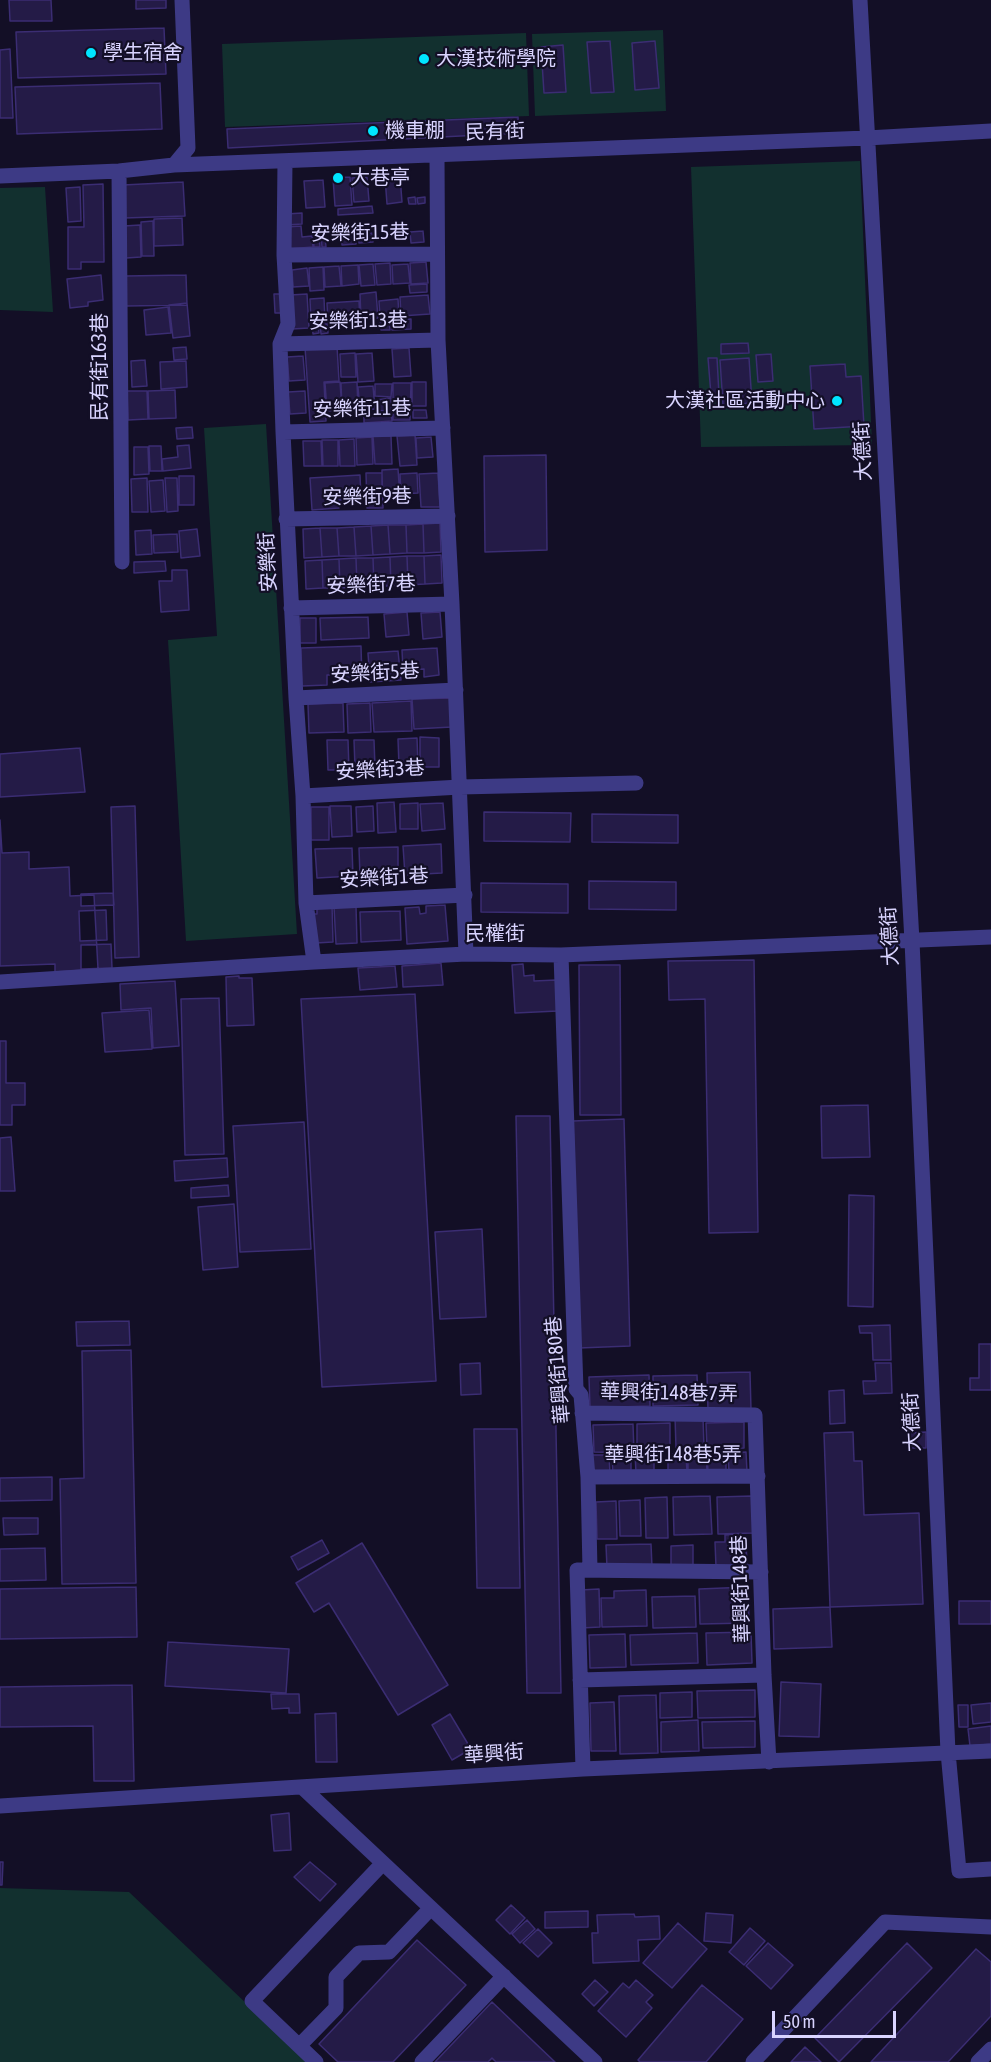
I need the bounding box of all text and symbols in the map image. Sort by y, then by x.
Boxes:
place label: 學生宿舍 [103,41,183,65]
marker: 學生宿舍 [84,46,98,60]
place label: 大漢技術學院 [436,47,556,71]
marker: 大漢技術學院 [417,52,431,66]
place label: 機車棚 [385,119,445,143]
street label: 民有街 [465,119,525,145]
marker: 機車棚 [366,124,380,138]
place label: 大巷亭 [350,166,410,190]
marker: 大巷亭 [331,171,345,185]
street label: 安樂街15巷 [310,220,410,246]
street label: 安樂街13巷 [308,308,408,334]
street label: 民有街163巷 [88,313,112,421]
place label: 大漢社區活動中心 [665,389,825,413]
marker: 大漢社區活動中心 [830,394,844,408]
street label: 安樂街11巷 [312,396,412,422]
street label: 大德街 [849,420,877,482]
street label: 安樂街9巷 [322,484,412,510]
street label: 安樂街 [254,531,282,593]
street label: 安樂街7巷 [326,571,416,599]
street label: 安樂街5巷 [330,659,420,687]
street label: 安樂街3巷 [335,756,425,784]
street label: 安樂街1巷 [339,864,429,892]
street label: 大德街 [876,905,904,967]
street label: 民權街 [465,922,525,946]
street label: 華興街180巷 [541,1315,575,1425]
street label: 華興街148巷7弄 [600,1380,738,1406]
street label: 大德街 [898,1391,926,1453]
street label: 華興街148巷5弄 [604,1443,742,1467]
street label: 華興街148巷 [727,1535,755,1643]
street label: 華興街 [463,1740,525,1768]
scale bar [775,1999,900,2037]
text: 50 m [783,2011,815,2032]

